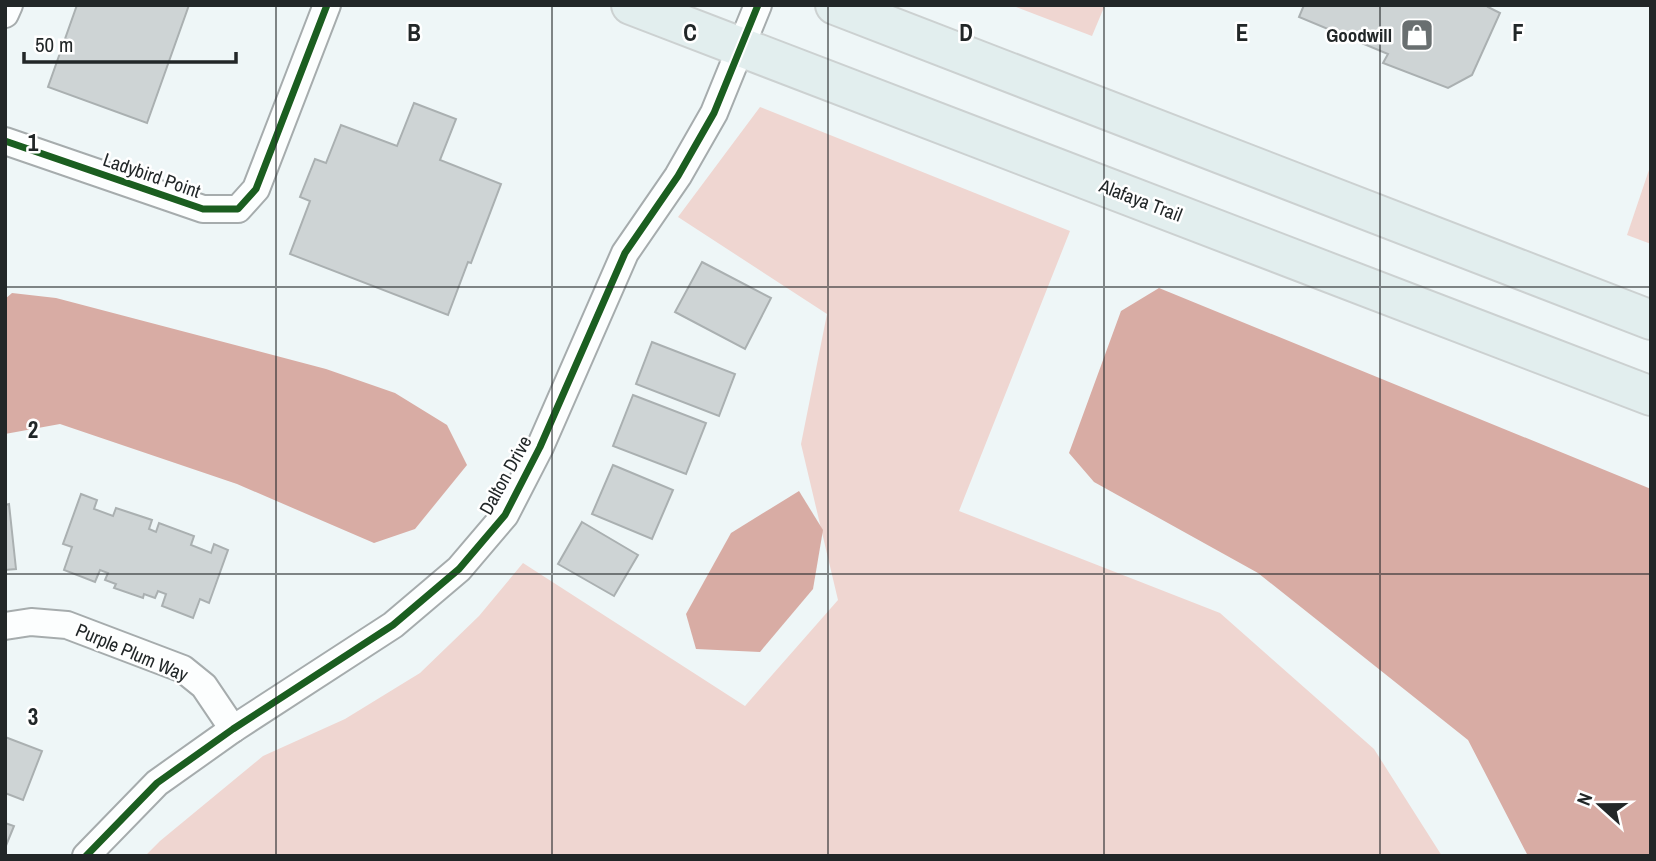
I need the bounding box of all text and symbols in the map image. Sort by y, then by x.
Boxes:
shop icon: Goodwill [1398,16,1436,54]
text: B [407,17,421,48]
text: C [683,17,697,48]
text: D [959,17,973,48]
text: E [1236,17,1248,48]
text: F [1512,17,1524,48]
scale bar [24,21,236,65]
place label: Goodwill [1326,22,1392,48]
text: 50 m [35,30,73,59]
text: 1 [28,127,39,158]
street label: Ladybird Point [100,146,205,204]
street label: Alafaya Trail [1095,172,1186,228]
text: 2 [28,414,38,445]
street label: Dalton Drive [473,431,537,519]
street label: Purple Plum Way [72,617,192,687]
text: 3 [28,701,38,732]
north arrow [1565,770,1635,840]
text: N [1570,789,1598,809]

